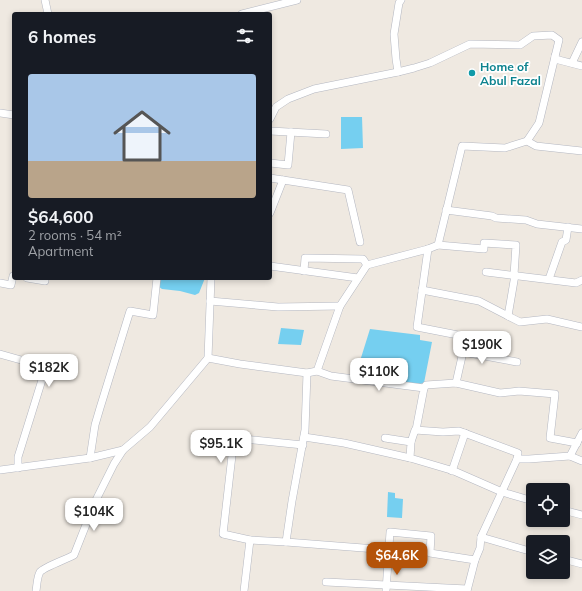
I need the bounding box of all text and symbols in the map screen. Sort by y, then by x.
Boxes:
icon: filters [234,25,256,47]
text: 6 homes [28,26,96,47]
place label: Home of Abul Fazal [480,59,541,88]
marker: Home of Abul Fazal [467,68,477,78]
icon: home [106,100,178,172]
text: $64,600 [28,206,93,227]
text: 2 rooms · 54 m² [28,227,122,243]
text: Apartment [28,243,93,259]
pin: $190K [454,331,510,365]
text: $190K [462,336,502,352]
pin: $182K [21,354,77,388]
pin: $110K [351,358,407,392]
text: $182K [29,359,69,375]
text: $110K [359,363,399,379]
pin: $95.1K [188,430,254,464]
text: $95.1K [199,435,243,451]
map controls [526,483,570,579]
button: locate [526,483,570,527]
pin: $104K [66,498,122,532]
text: $104K [74,503,114,519]
button: layers [526,535,570,579]
pin: $64.6K [364,542,430,576]
text: $64.6K [375,547,419,563]

